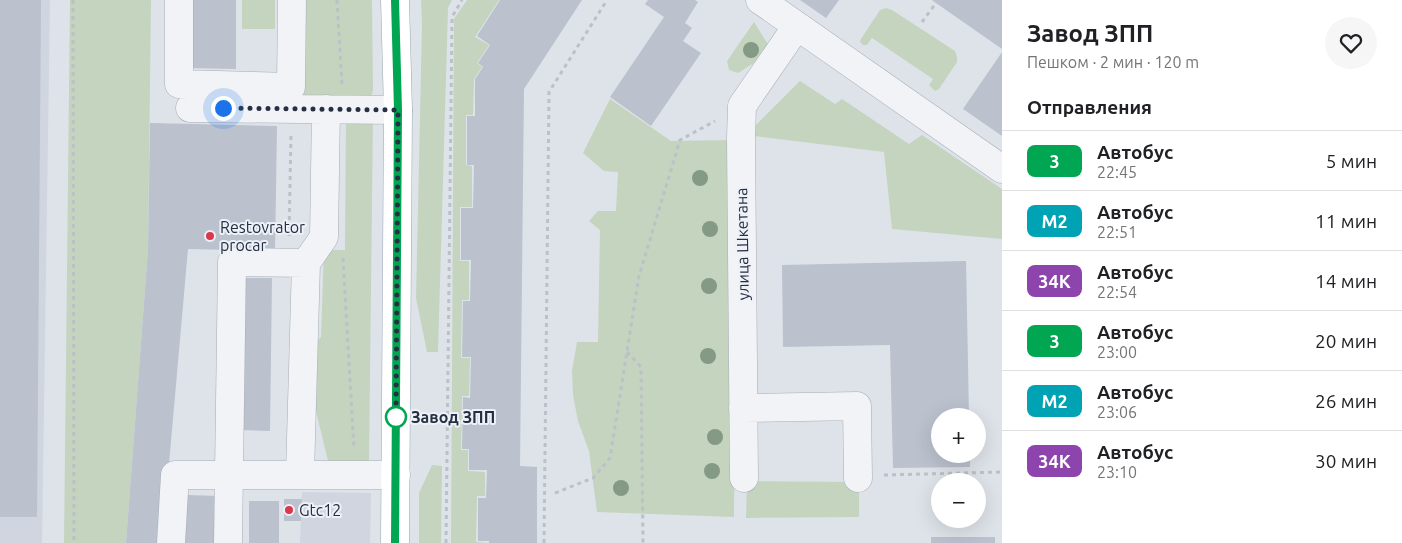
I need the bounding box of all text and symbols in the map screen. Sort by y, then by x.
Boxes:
button: heart [1325,17,1377,69]
text: Завод ЗПП [1027,20,1153,47]
text: Пешком · 2 мин · 120 m [1027,53,1199,71]
your location [211,96,236,121]
text: Отправления [1027,96,1152,118]
text: Автобус [1097,141,1173,163]
text: 5 мин [1326,150,1377,172]
text: 3 [1049,151,1060,171]
text: 22:45 [1097,163,1137,181]
street label: улица Шкетана [732,187,752,301]
text: Автобус [1097,201,1173,223]
text: 11 мин [1315,210,1377,232]
text: М2 [1041,211,1068,231]
place label: Restovrator procar [220,218,305,254]
text: 22:51 [1097,223,1137,241]
marker: Restovrator procar [204,230,216,242]
text: Автобус [1097,261,1173,283]
text: 14 мин [1315,270,1377,292]
text: 34К [1038,271,1071,291]
text: 22:54 [1097,283,1137,301]
text: Автобус [1097,321,1173,343]
text: 20 мин [1315,330,1377,352]
text: 3 [1049,331,1060,351]
text: 23:00 [1097,343,1137,361]
text: Автобус [1097,381,1173,403]
text: 26 мин [1315,390,1377,412]
text: М2 [1041,391,1068,411]
text: 23:06 [1097,403,1137,421]
marker: Завод ЗПП [385,406,407,428]
place label: Завод ЗПП [411,408,495,426]
map controls [931,408,986,528]
button: + [931,408,986,463]
text: Автобус [1097,441,1173,463]
text: 30 мин [1315,450,1377,472]
text: 34К [1038,451,1071,471]
text: 23:10 [1097,463,1137,481]
button: − [931,473,986,528]
place label: Gtc12 [299,501,341,519]
marker: Gtc12 [283,504,295,516]

